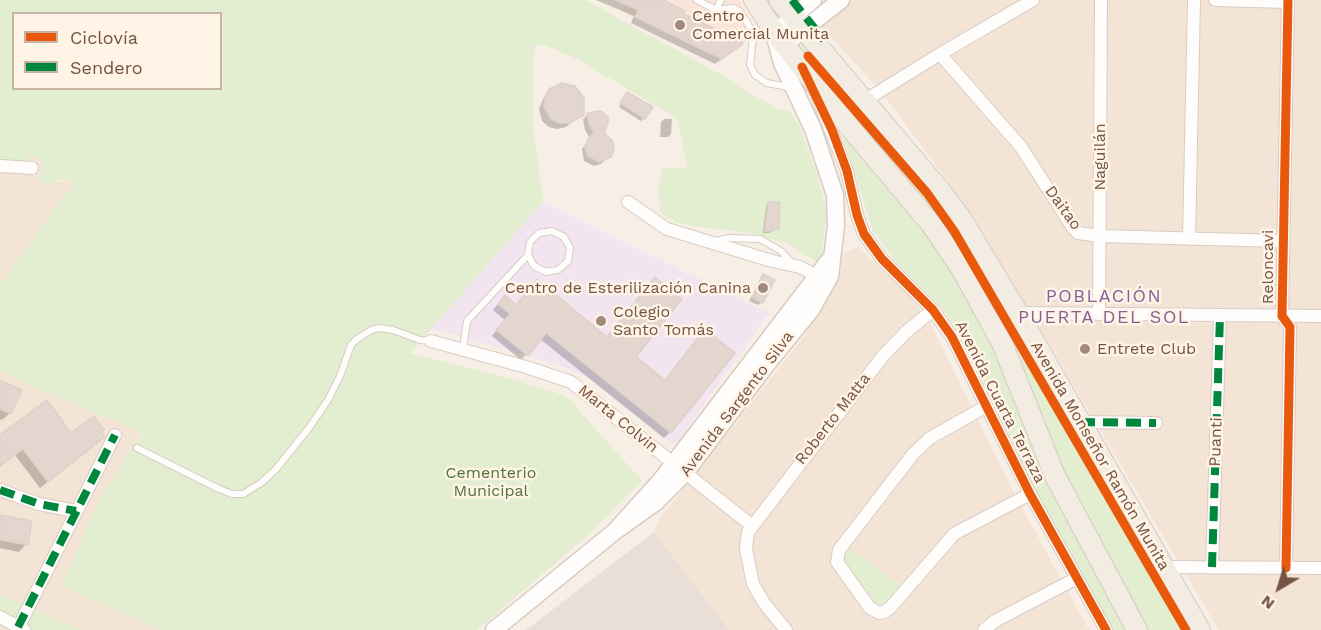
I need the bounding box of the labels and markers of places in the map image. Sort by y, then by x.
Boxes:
place label: Centro Comercial Munita [692,6,829,44]
marker: Centro Comercial Munita [673,18,687,32]
place label: Centro de Esterilización Canina [505,278,751,298]
marker: Centro de Esterilización Canina [756,281,770,295]
place label: Colegio Santo Tomás [613,302,714,340]
marker: Colegio Santo Tomás [594,314,608,328]
place label: Entrete Club [1097,339,1196,359]
marker: Entrete Club [1078,342,1092,356]

